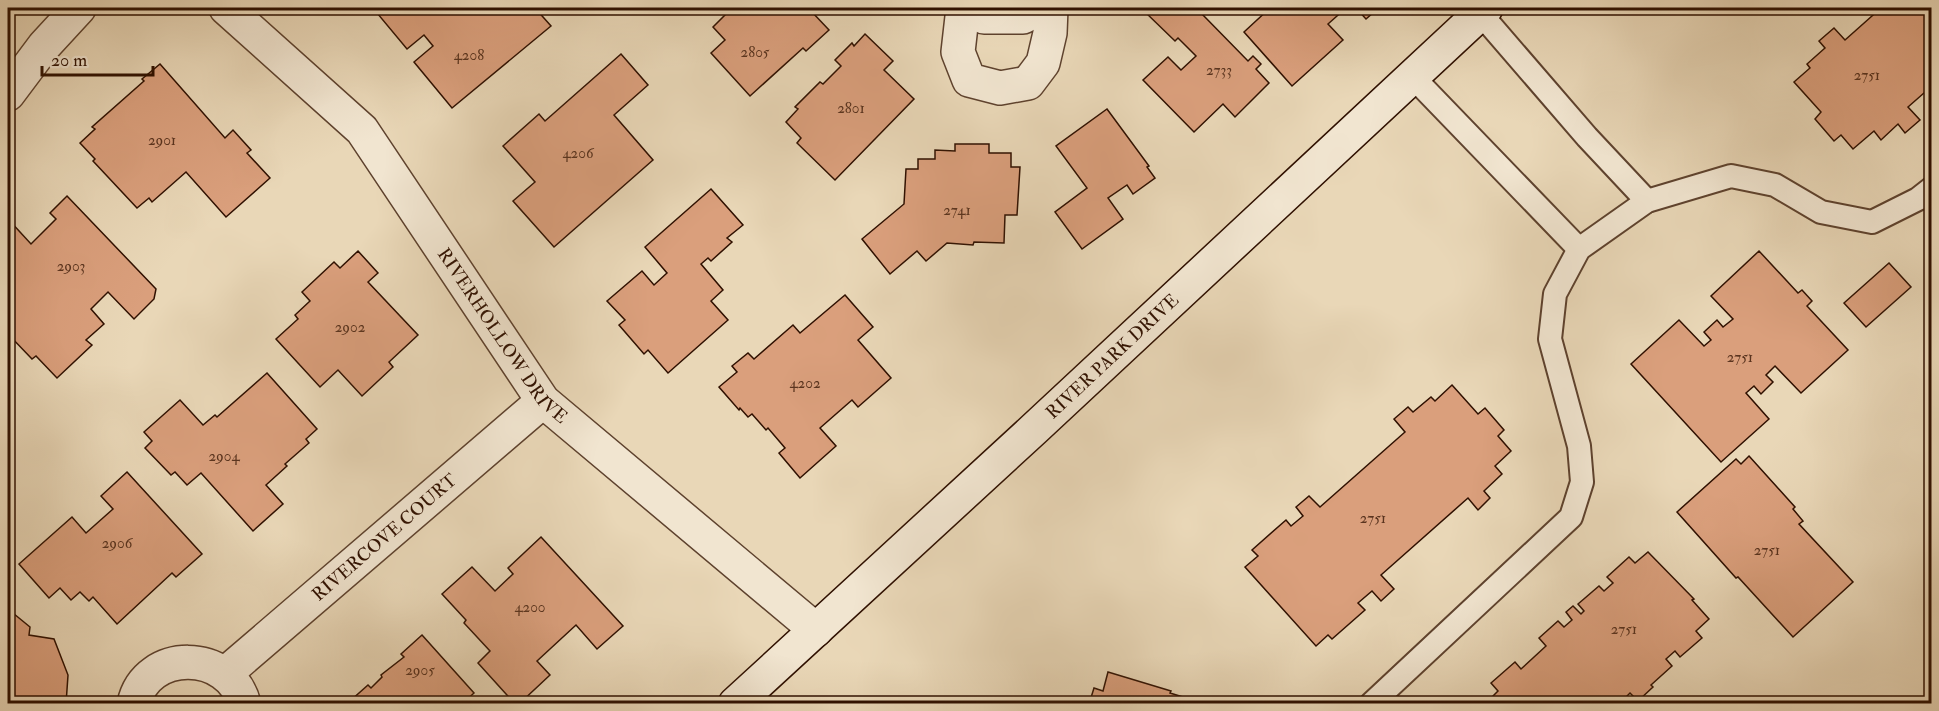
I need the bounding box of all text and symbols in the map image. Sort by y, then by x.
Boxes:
scale bar [42,39,153,77]
house number: 2805 [741,43,770,62]
house number: 4208 [454,46,484,65]
text: 20 m [51,49,87,72]
house number: 2733 [1206,61,1232,80]
house number: 2751 [1854,66,1880,85]
house number: 2801 [837,99,865,118]
house number: 2901 [148,131,176,150]
house number: 4206 [563,144,595,163]
house number: 2741 [943,201,971,220]
street label: RIVERHOLLOW DRIVE [432,244,572,429]
house number: 2903 [57,257,85,276]
street label: RIVER PARK DRIVE [1041,289,1184,424]
house number: 2902 [335,318,366,337]
house number: 2751 [1727,348,1753,367]
house number: 4202 [790,374,821,393]
house number: 2904 [208,447,240,466]
street label: RIVERCOVE COURT [307,469,462,606]
house number: 2751 [1360,509,1386,528]
house number: 2906 [102,534,134,553]
house number: 2751 [1754,541,1780,560]
house number: 4200 [514,598,546,617]
house number: 2751 [1611,620,1637,639]
house number: 2905 [405,661,435,680]

